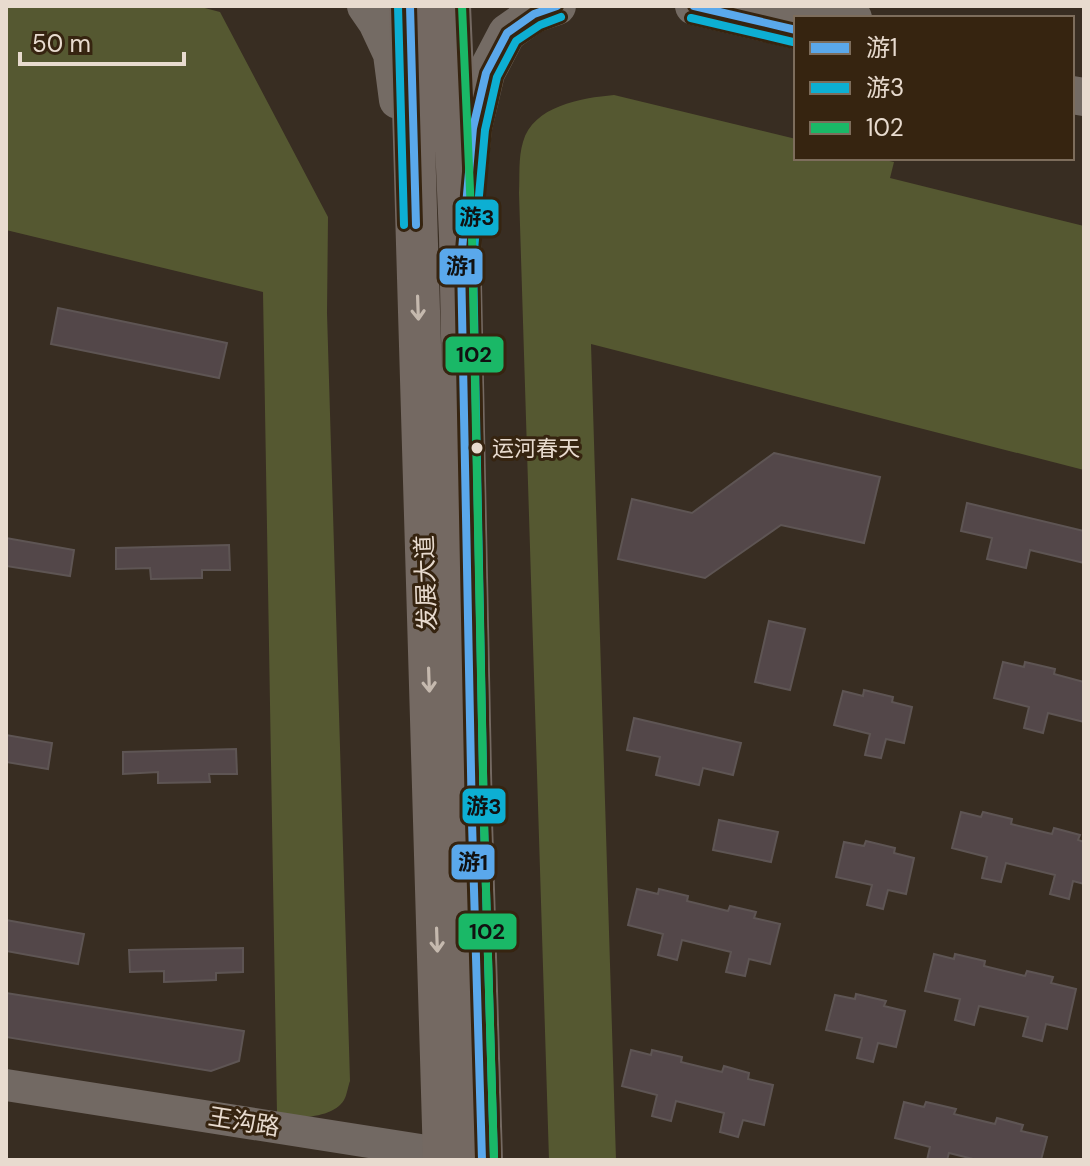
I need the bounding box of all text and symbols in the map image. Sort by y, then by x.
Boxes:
scale bar [20,16,184,66]
legend [794,16,1074,160]
text: 50 m [32,28,91,59]
text: 游1 [866,32,898,63]
text: 游3 [866,72,904,103]
text: 102 [866,112,904,143]
line badge: 游3 [454,198,500,237]
text: 游3 [459,203,495,232]
line badge: 游1 [438,247,484,286]
text: 游1 [446,252,476,281]
one-way arrow [411,294,426,321]
line badge: 102 [444,335,505,374]
text: 102 [456,340,492,369]
place label: 运河春天 [492,434,580,463]
marker: 运河春天 [469,440,485,456]
street label: 发展大道 [408,535,443,632]
one-way arrow [422,666,437,693]
line badge: 游3 [461,787,507,825]
text: 游3 [466,792,502,821]
line badge: 游1 [450,843,496,881]
text: 游1 [458,848,488,877]
line badge: 102 [457,912,518,951]
text: 102 [469,917,505,946]
one-way arrow [430,926,445,953]
street label: 王沟路 [206,1101,282,1142]

